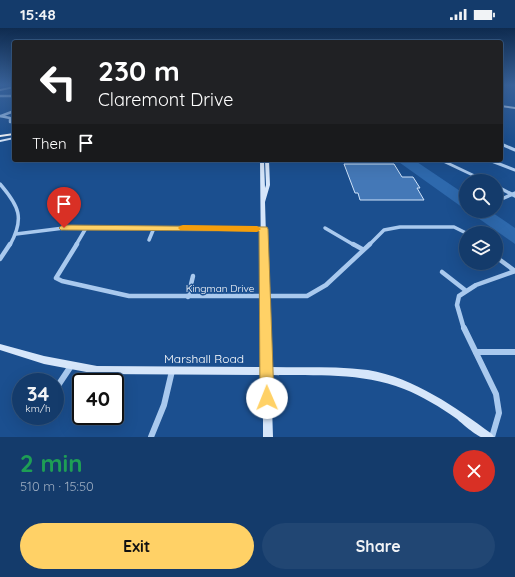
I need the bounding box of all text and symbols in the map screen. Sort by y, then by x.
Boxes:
text: 15:48 [20,5,56,24]
text: 230 m [98,53,180,88]
icon: left [32,56,84,108]
text: Claremont Drive [98,88,234,111]
icon: arrive [75,132,97,154]
text: Then [32,134,67,153]
map controls [459,174,503,270]
button: search [459,174,503,218]
pin [47,187,81,228]
icon: arrive [53,193,75,215]
button: layers [459,226,503,270]
street label: Kingman Drive [186,282,255,295]
street label: Marshall Road [164,351,244,366]
speed limit sign: 40 [72,373,124,425]
position arrow [246,377,288,419]
text: 34 [27,381,49,406]
text: km/h [25,402,51,415]
text: 2 min [20,448,82,478]
button: close [453,450,495,492]
text: 510 m · 15:50 [20,478,94,494]
button: Exit [20,523,254,569]
button: Share [262,523,495,569]

